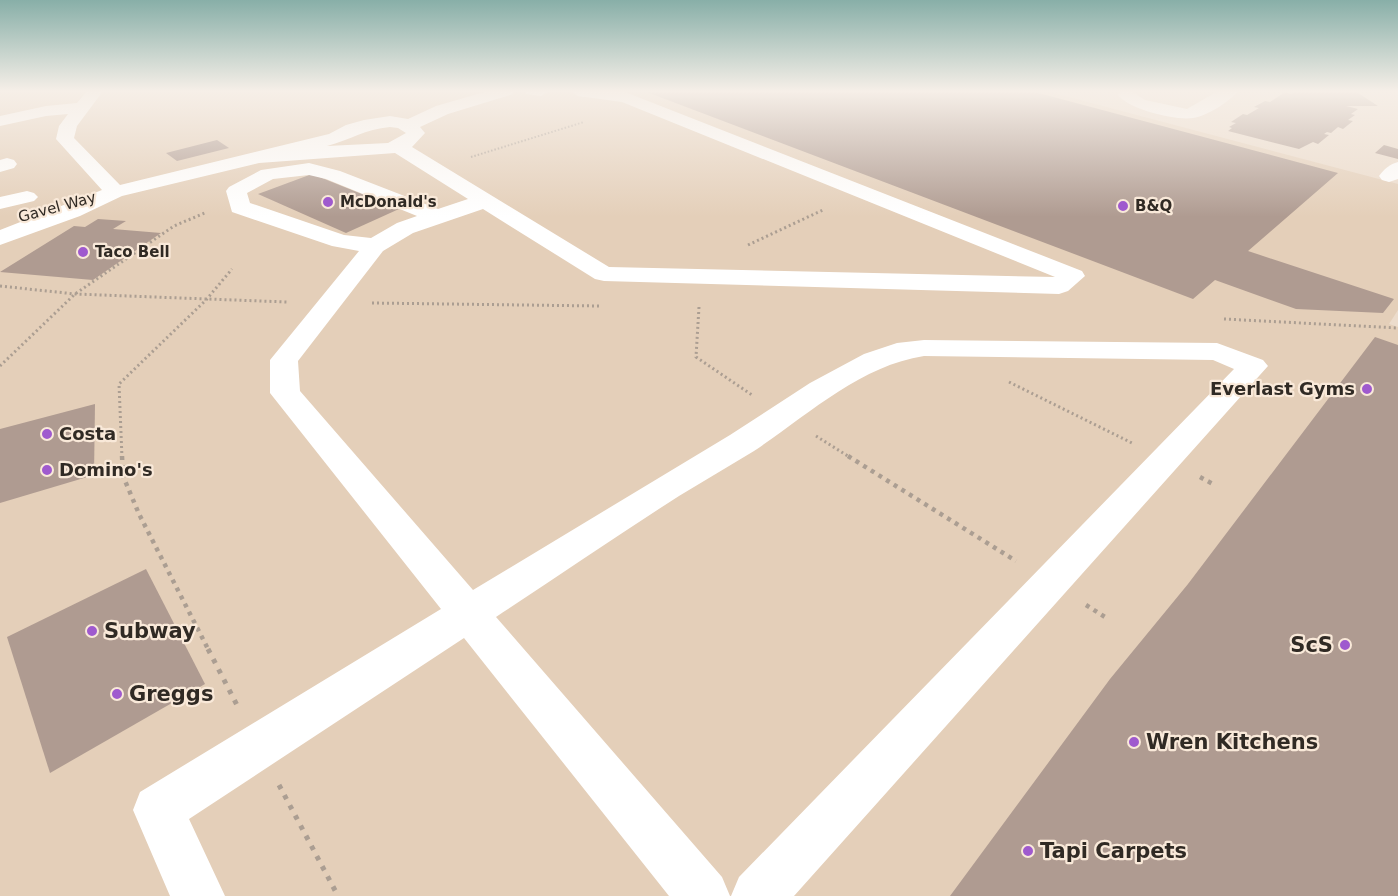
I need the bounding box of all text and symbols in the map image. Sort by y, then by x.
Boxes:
street label: Gavel Way [16,188,98,226]
place label: McDonald's [340,193,437,211]
marker: McDonald's [321,195,335,209]
place label: B&Q [1135,197,1172,215]
marker: B&Q [1116,199,1130,213]
place label: Taco Bell [95,243,170,261]
marker: Taco Bell [76,245,90,259]
place label: Everlast Gyms [1210,378,1355,399]
marker: Everlast Gyms [1360,382,1374,396]
place label: Costa [59,423,116,444]
marker: Costa [40,427,54,441]
place label: Domino's [59,459,153,480]
marker: Domino's [40,463,54,477]
place label: Subway [104,619,196,643]
marker: Subway [85,624,99,638]
place label: ScS [1290,633,1333,657]
marker: ScS [1338,638,1352,652]
place label: Greggs [129,682,213,706]
marker: Greggs [110,687,124,701]
place label: Wren Kitchens [1146,730,1318,754]
marker: Wren Kitchens [1127,735,1141,749]
place label: Tapi Carpets [1040,839,1187,863]
marker: Tapi Carpets [1021,844,1035,858]

